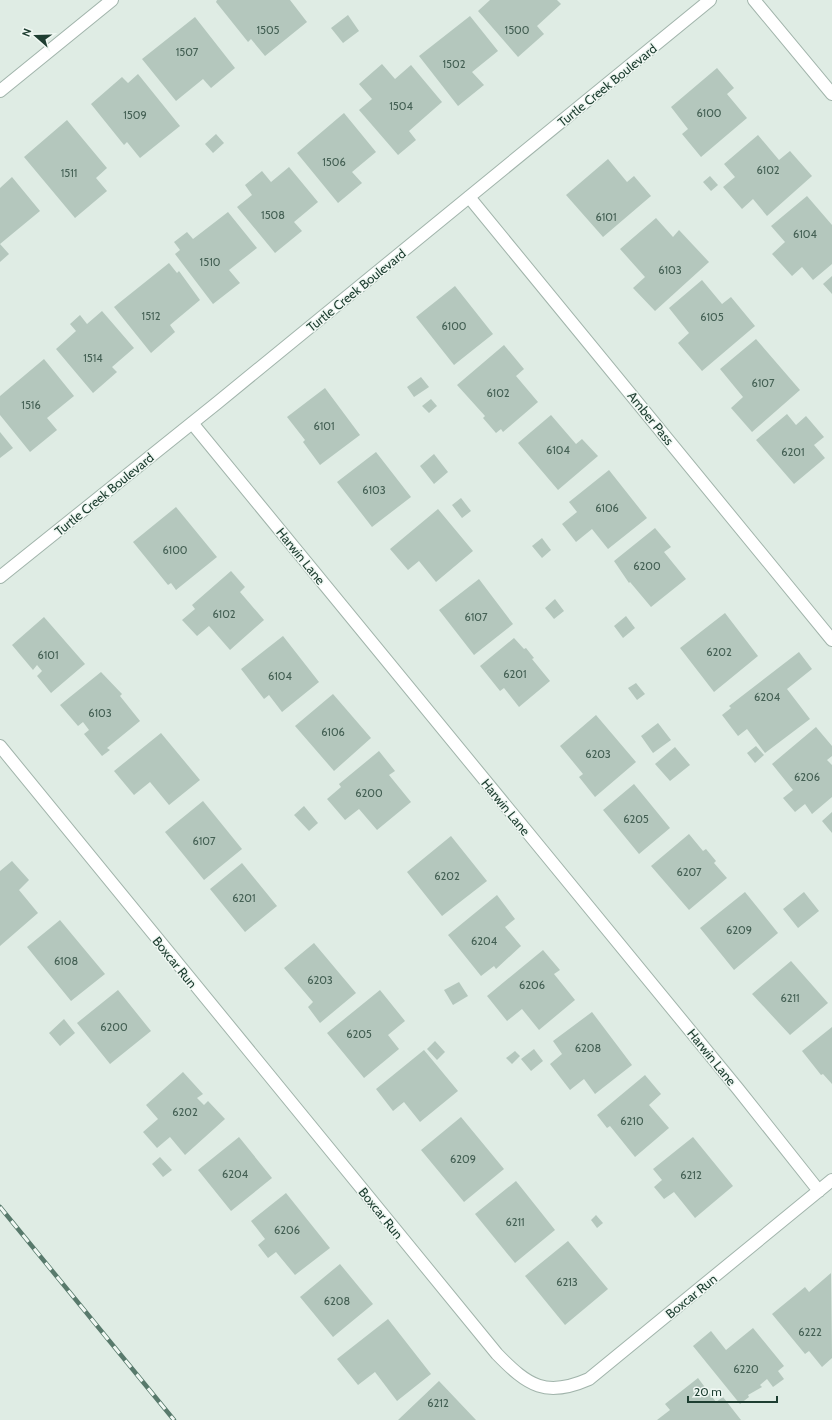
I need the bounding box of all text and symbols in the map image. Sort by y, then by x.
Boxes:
north arrow [16,16,56,56]
house number: 1505 [256,23,280,37]
house number: 1500 [505,23,530,37]
text: N [19,27,35,39]
street label: Turtle Creek Boulevard [554,40,660,130]
house number: 1507 [176,45,199,59]
house number: 1502 [443,57,466,71]
house number: 1504 [389,99,413,113]
house number: 6100 [696,106,722,120]
house number: 1509 [123,108,147,122]
house number: 1506 [322,155,346,169]
house number: 6102 [756,163,780,177]
house number: 1511 [61,166,77,180]
house number: 1508 [261,208,285,222]
house number: 6101 [595,210,617,224]
house number: 6104 [793,227,818,241]
street label: Turtle Creek Boulevard [303,245,409,335]
house number: 1510 [200,255,221,269]
house number: 6103 [658,263,682,277]
house number: 1512 [142,309,161,323]
house number: 6105 [700,310,724,324]
house number: 6100 [441,319,467,333]
house number: 1514 [83,351,103,365]
house number: 6107 [752,376,775,390]
house number: 6102 [486,386,510,400]
street label: Amber Pass [624,388,678,449]
house number: 1516 [21,398,41,412]
house number: 6101 [313,419,335,433]
house number: 6104 [546,443,571,457]
house number: 6201 [781,445,805,459]
street label: Turtle Creek Boulevard [51,449,157,539]
house number: 6103 [362,483,386,497]
house number: 6106 [595,501,619,515]
street label: Harwin Lane [273,524,329,588]
house number: 6100 [162,543,188,557]
house number: 6200 [633,559,661,573]
house number: 6102 [212,607,236,621]
house number: 6107 [465,610,488,624]
house number: 6202 [706,645,732,659]
house number: 6101 [37,648,59,662]
house number: 6201 [503,667,527,681]
house number: 6104 [268,669,293,683]
house number: 6204 [754,690,781,704]
house number: 6103 [88,706,112,720]
house number: 6106 [321,725,345,739]
house number: 6203 [585,747,611,761]
house number: 6206 [794,770,820,784]
street label: Harwin Lane [478,775,534,839]
house number: 6200 [355,786,383,800]
house number: 6205 [623,812,649,826]
house number: 6107 [193,834,216,848]
house number: 6207 [676,865,702,879]
house number: 6202 [434,869,460,883]
house number: 6201 [232,891,256,905]
house number: 6209 [726,923,752,937]
street label: Boxcar Run [149,933,201,991]
house number: 6204 [471,934,498,948]
house number: 6108 [54,954,78,968]
house number: 6203 [307,973,333,987]
house number: 6206 [519,978,545,992]
house number: 6211 [780,991,800,1005]
house number: 6200 [100,1020,128,1034]
street label: Harwin Lane [684,1025,740,1089]
house number: 6205 [346,1027,372,1041]
house number: 6208 [575,1041,601,1055]
house number: 6202 [172,1105,198,1119]
house number: 6210 [620,1114,644,1128]
house number: 6209 [450,1152,476,1166]
house number: 6204 [222,1167,249,1181]
house number: 6212 [680,1168,702,1182]
street label: Boxcar Run [355,1184,407,1242]
house number: 6211 [505,1215,525,1229]
house number: 6206 [274,1223,300,1237]
street label: Boxcar Run [662,1270,720,1322]
house number: 6213 [556,1275,578,1289]
house number: 6208 [324,1294,350,1308]
house number: 6222 [798,1325,822,1339]
house number: 6220 [733,1362,759,1376]
scale bar [688,1378,777,1404]
text: 20 m [694,1384,722,1399]
house number: 6212 [427,1396,449,1410]

